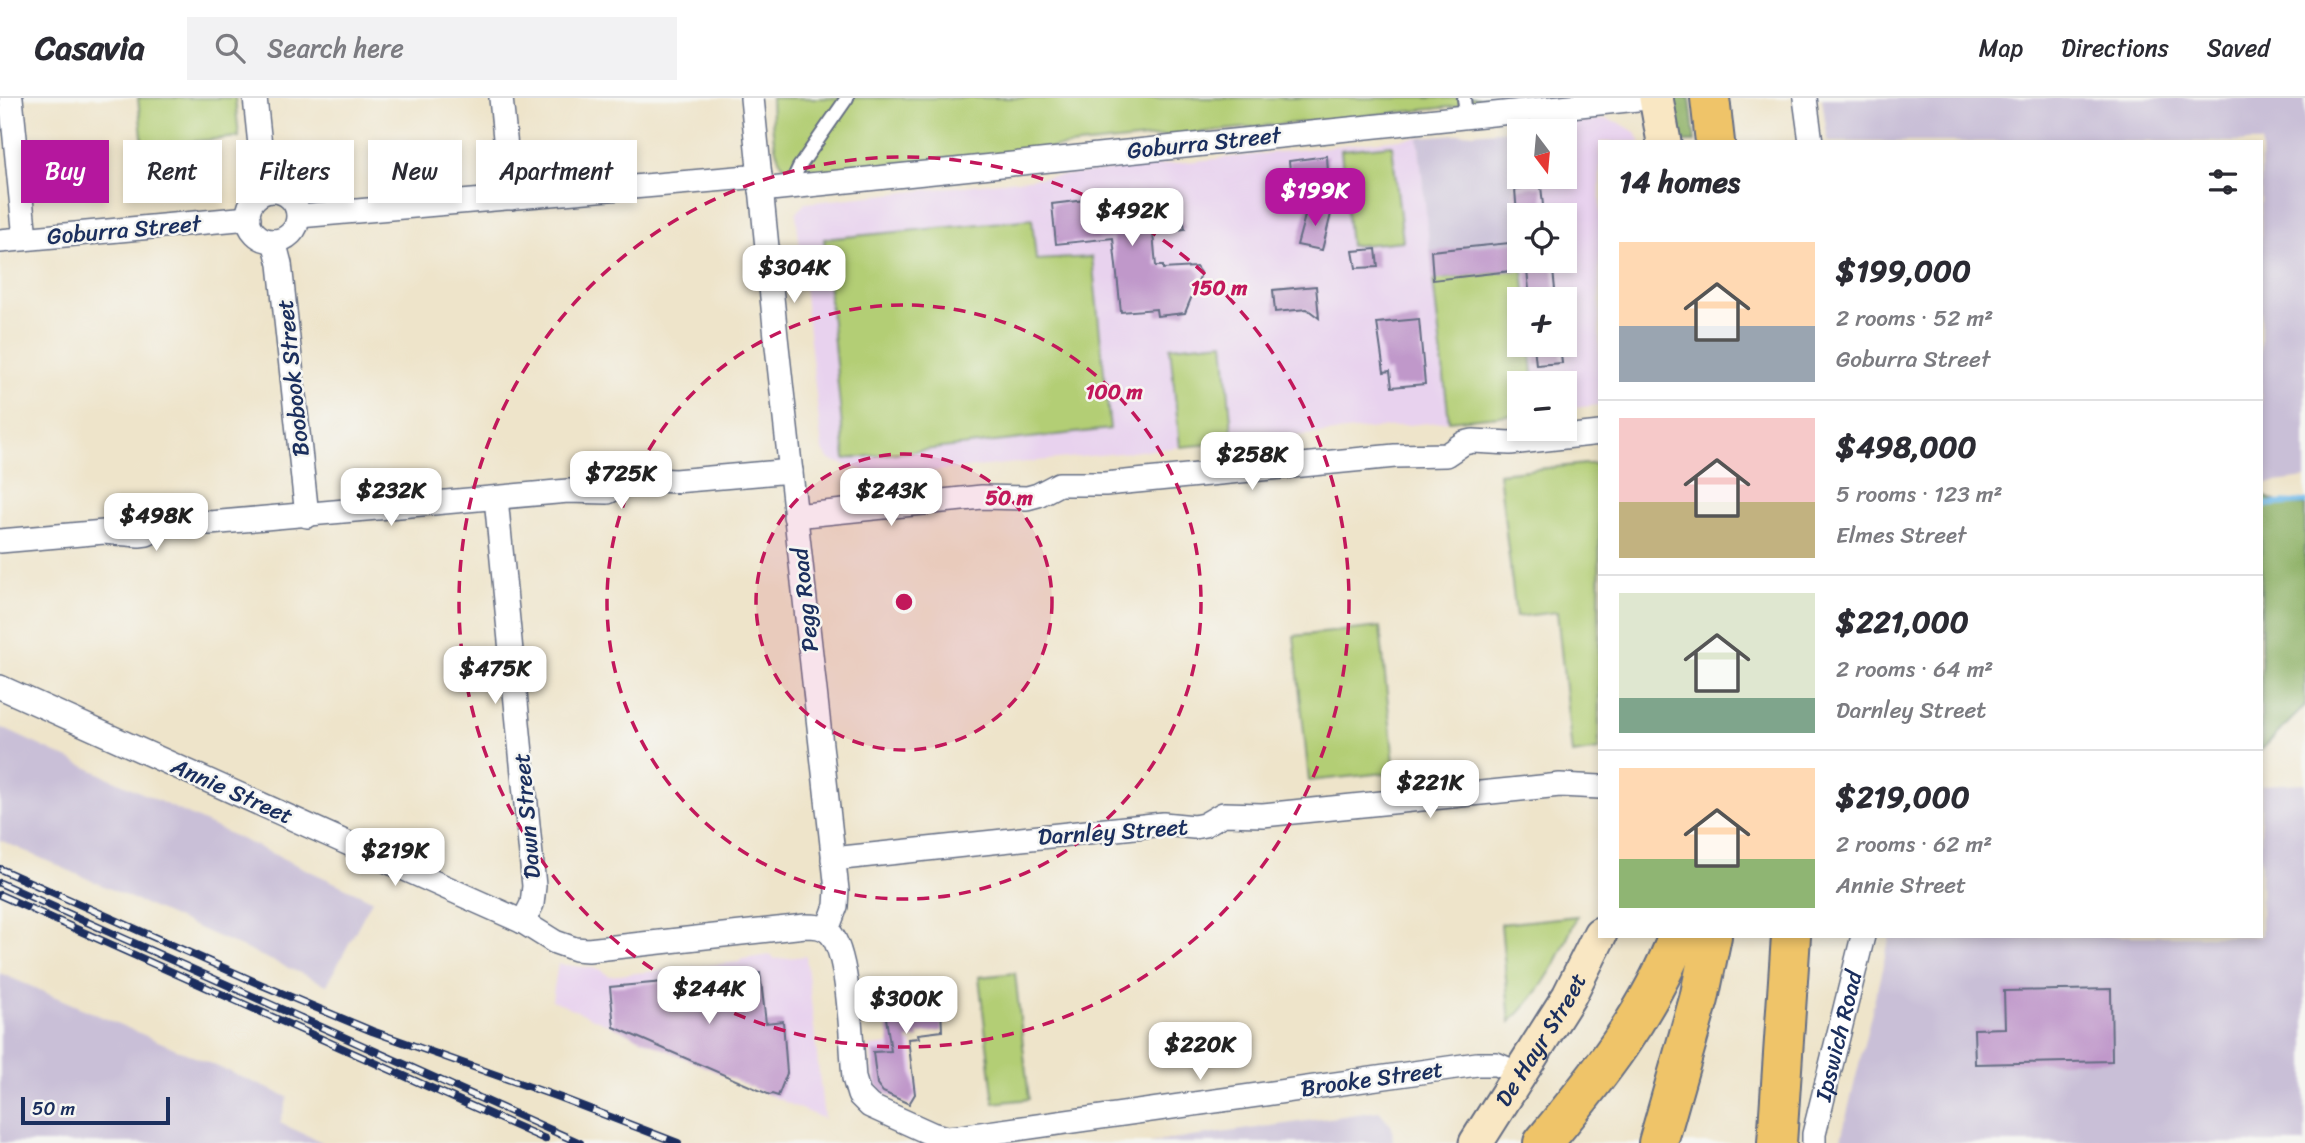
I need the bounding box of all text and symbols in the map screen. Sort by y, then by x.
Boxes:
search box [187,17,677,80]
text: Casavia [35,19,145,77]
text: Search here [267,25,404,71]
text: Map [1979,27,2023,69]
text: Directions [2061,27,2169,69]
text: Saved [2207,27,2270,69]
icon: search [211,29,249,67]
street label: Goburra Street [1125,114,1285,171]
north arrow [1507,119,1577,189]
map controls [1507,119,1577,441]
chip: Buy [21,140,109,203]
chip: Rent [123,140,222,203]
chip: Filters [236,140,354,203]
chip: New [368,140,462,203]
chip: Apartment [476,140,637,203]
text: 14 homes [1619,155,1740,209]
icon: filters [2204,163,2242,201]
pin: $199K [1266,169,1364,228]
text: $199K [1281,170,1349,211]
pin: $492K [1083,188,1181,248]
text: $492K [1096,190,1168,231]
street label: Goburra Street [45,203,204,257]
button: locate [1507,203,1577,273]
text: $199,000 [1836,244,1971,298]
pin: $304K [745,246,843,305]
text: $304K [758,247,830,288]
text: 150 m [1191,269,1248,307]
icon: home [1675,270,1759,354]
button: + [1507,287,1577,357]
street label: Boobook Street [264,297,322,459]
text: 2 rooms · 52 m² [1836,298,1993,339]
text: Goburra Street [1836,339,1990,380]
button: − [1507,371,1577,441]
text: 100 m [1085,373,1143,411]
text: $498,000 [1836,420,1976,474]
pin: $258K [1203,432,1301,492]
text: $258K [1217,434,1287,475]
icon: home [1675,446,1759,530]
pin: $725K [572,452,670,511]
text: $725K [586,453,656,494]
pin: $232K [342,468,440,528]
pin: $243K [842,468,940,528]
text: $232K [357,470,425,511]
text: $243K [856,470,926,511]
text: 5 rooms · 123 m² [1836,474,2003,515]
text: 50 m [985,479,1034,517]
pin: $498K [107,494,205,553]
text: $498K [120,495,192,536]
text: Elmes Street [1836,515,1966,556]
street label: Pegg Road [779,544,831,654]
centre of rings [892,590,916,614]
text: $221,000 [1836,595,1969,649]
icon: home [1675,621,1759,705]
pin: $475K [446,646,544,706]
text: $475K [459,648,531,689]
text: 2 rooms · 64 m² [1836,649,1993,690]
text: Darnley Street [1836,690,1986,731]
street label: Annie Street [163,745,300,836]
street label: Dawn Street [501,751,553,881]
pin: $221K [1381,760,1479,820]
text: $221K [1397,762,1463,803]
text: $219,000 [1836,770,1970,824]
icon: home [1675,796,1759,880]
street label: Darnley Street [1037,806,1189,858]
text: 2 rooms · 62 m² [1836,824,1992,865]
pin: $219K [346,828,444,888]
text: $219K [362,830,428,871]
text: Annie Street [1836,865,1966,906]
street label: Ipswich Road [1802,965,1875,1106]
street label: De Hayr Street [1483,966,1598,1115]
pin: $244K [660,967,758,1026]
text: $244K [673,968,745,1009]
pin: $300K [857,976,955,1036]
text: $300K [870,978,942,1019]
pin: $220K [1151,1023,1249,1082]
text: $220K [1165,1024,1235,1065]
street label: Brooke Street [1298,1049,1446,1109]
text: 50 m [32,1092,75,1125]
scale bar [21,1094,170,1126]

